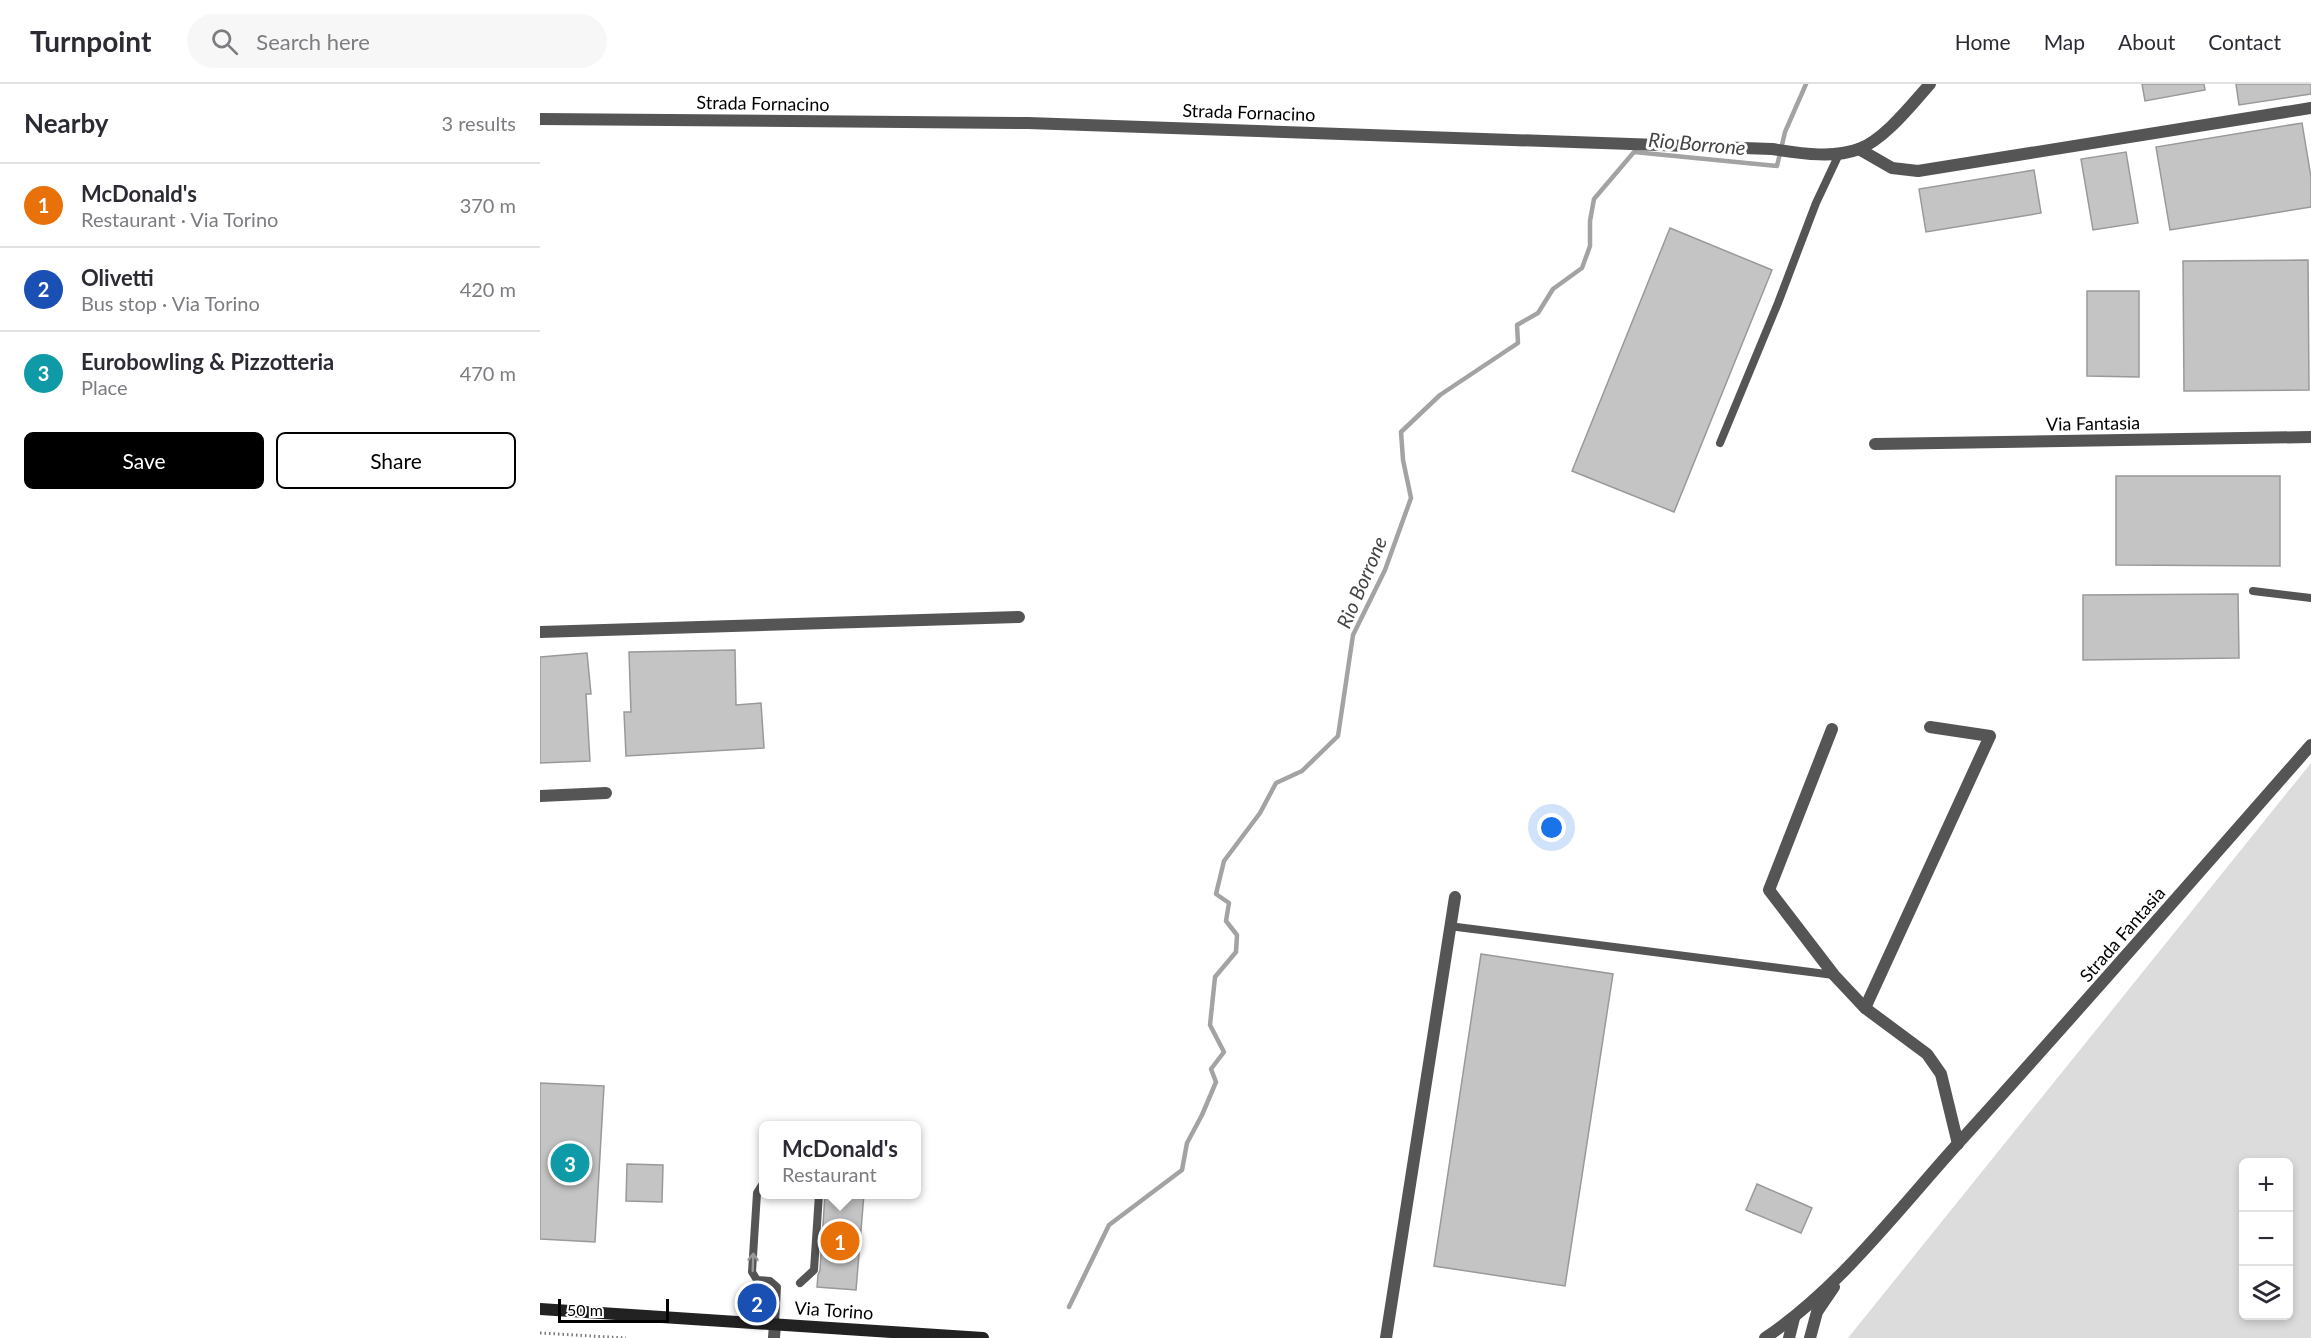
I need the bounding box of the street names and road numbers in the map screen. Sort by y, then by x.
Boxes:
street label: Strada Fornacino [696,91,830,115]
street label: Strada Fornacino [1182,99,1316,125]
street label: Via Fantasia [2046,411,2140,435]
street label: Strada Fantasia [2075,882,2169,986]
street label: Via Torino [794,1296,874,1324]

